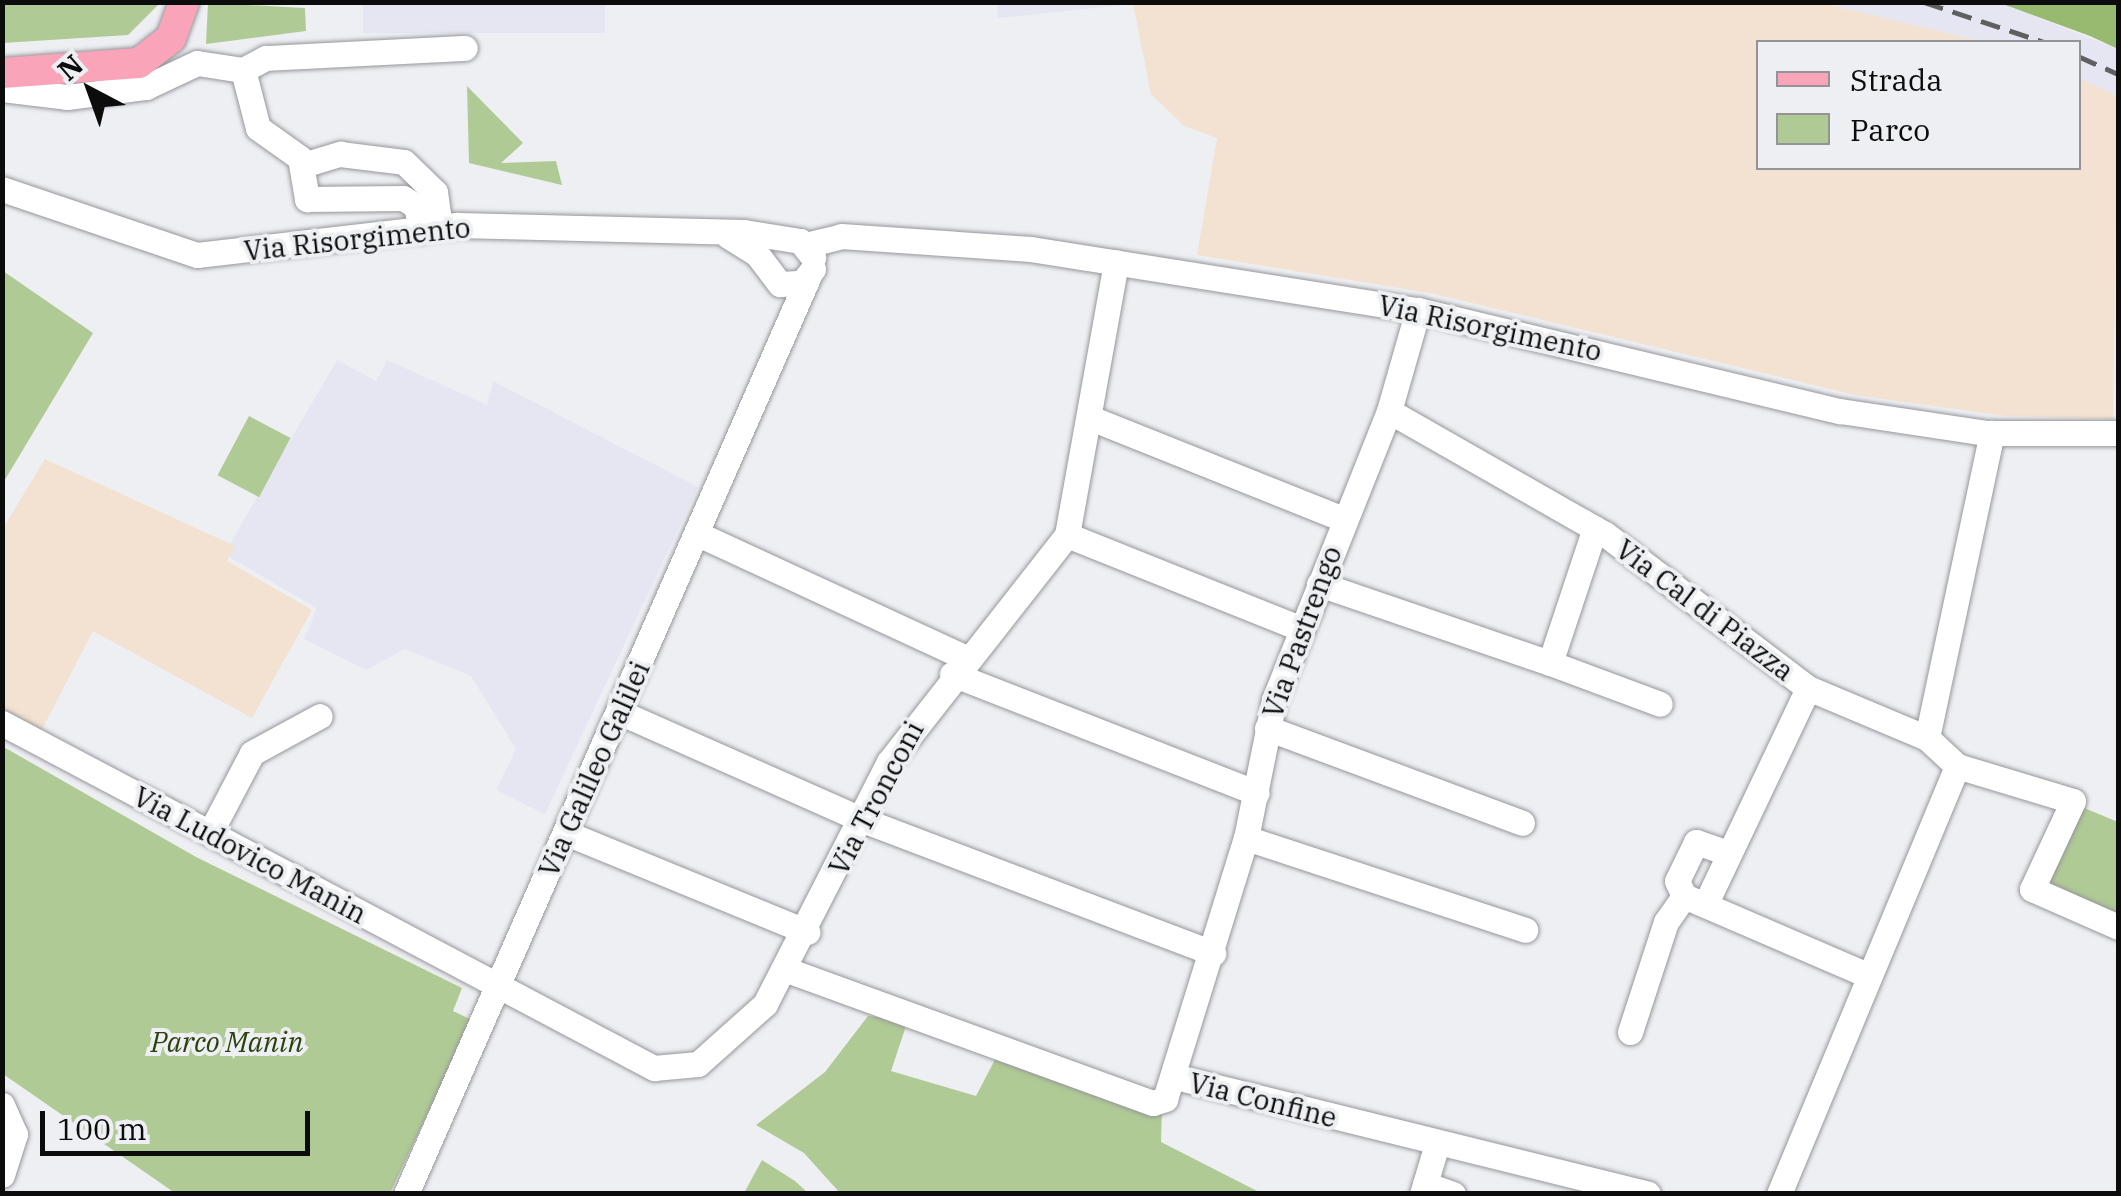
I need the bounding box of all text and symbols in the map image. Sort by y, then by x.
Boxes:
north arrow [40,40,140,140]
legend [1756,40,2081,170]
text: N [49,46,90,88]
text: Strada [1850,60,1943,99]
text: Parco [1850,110,1930,149]
street label: Via Risorgimento [242,210,472,268]
street label: Via Risorgimento [1375,288,1605,368]
street label: Via Cal di Piazza [1609,532,1801,688]
street label: Via Pastrengo [1255,541,1349,723]
street label: Via Galileo Galilei [531,656,657,882]
street label: Via Tronconi [821,715,931,881]
street label: Via Ludovico Manin [128,779,372,931]
park label: Parco Manin [151,1025,303,1059]
street label: Via Confine [1186,1065,1340,1135]
scale bar [45,1091,315,1153]
text: 100 m [57,1109,147,1148]

